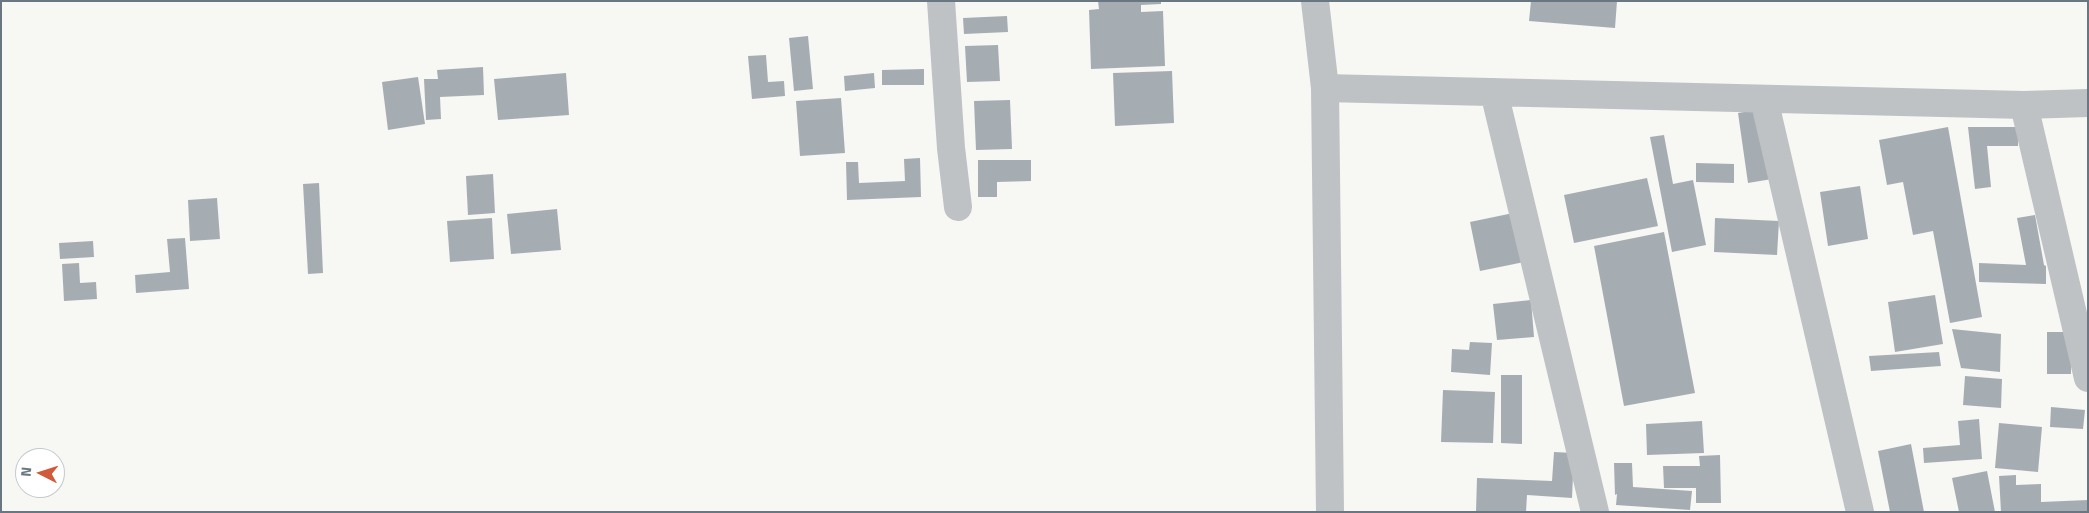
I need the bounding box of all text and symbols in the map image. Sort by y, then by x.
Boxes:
north arrow [15,448,65,498]
text: N [15,466,36,477]

